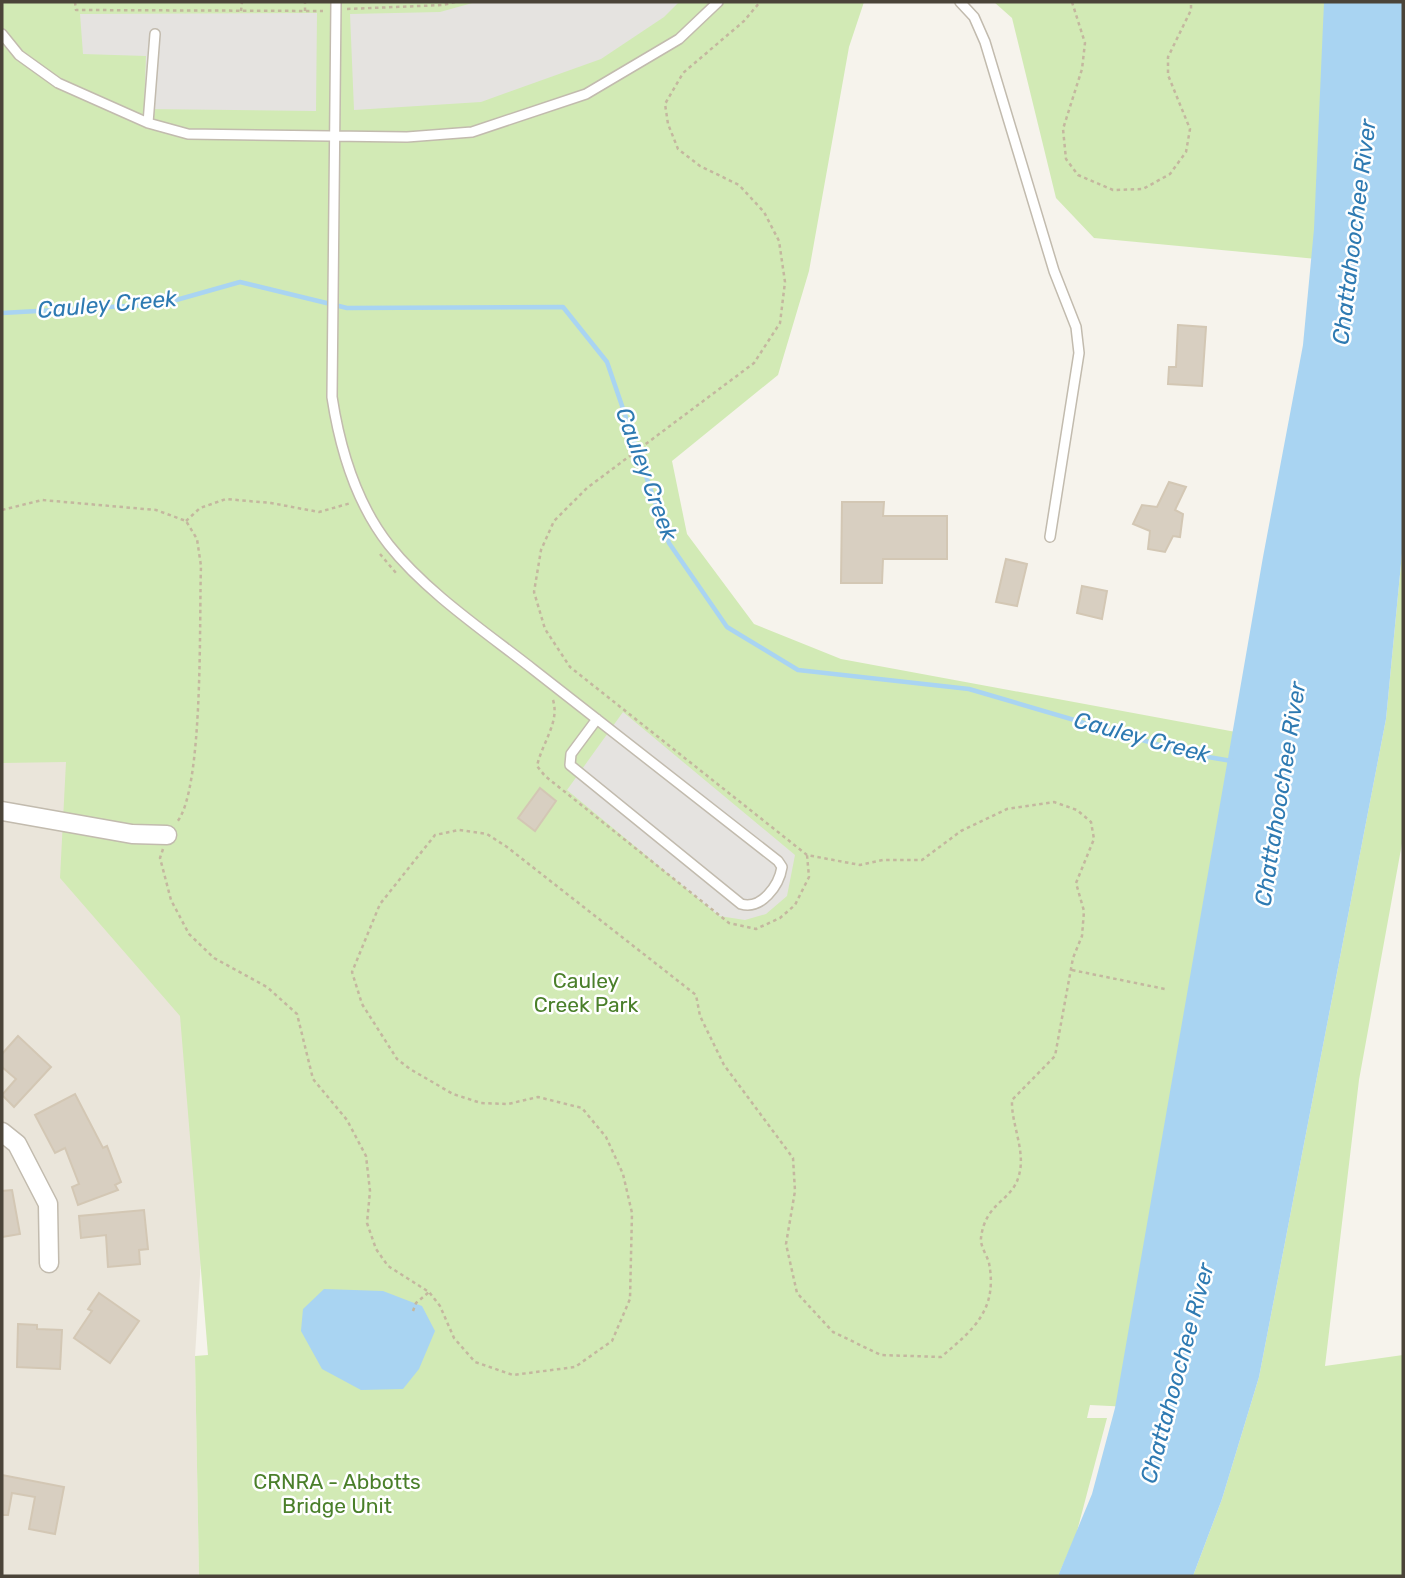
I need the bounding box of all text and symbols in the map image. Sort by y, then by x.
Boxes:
water label: Chattahoochee River [1326,116,1382,346]
water label: Cauley Creek [36,284,179,324]
water label: Cauley Creek [610,403,684,546]
water label: Chattahoochee River [1248,679,1312,908]
water label: Cauley Creek [1071,705,1214,769]
park label: Cauley Creek Park [534,968,639,1017]
water label: Chattahoochee River [1134,1259,1220,1486]
park label: CRNRA - Abbotts Bridge Unit [253,1469,421,1518]

